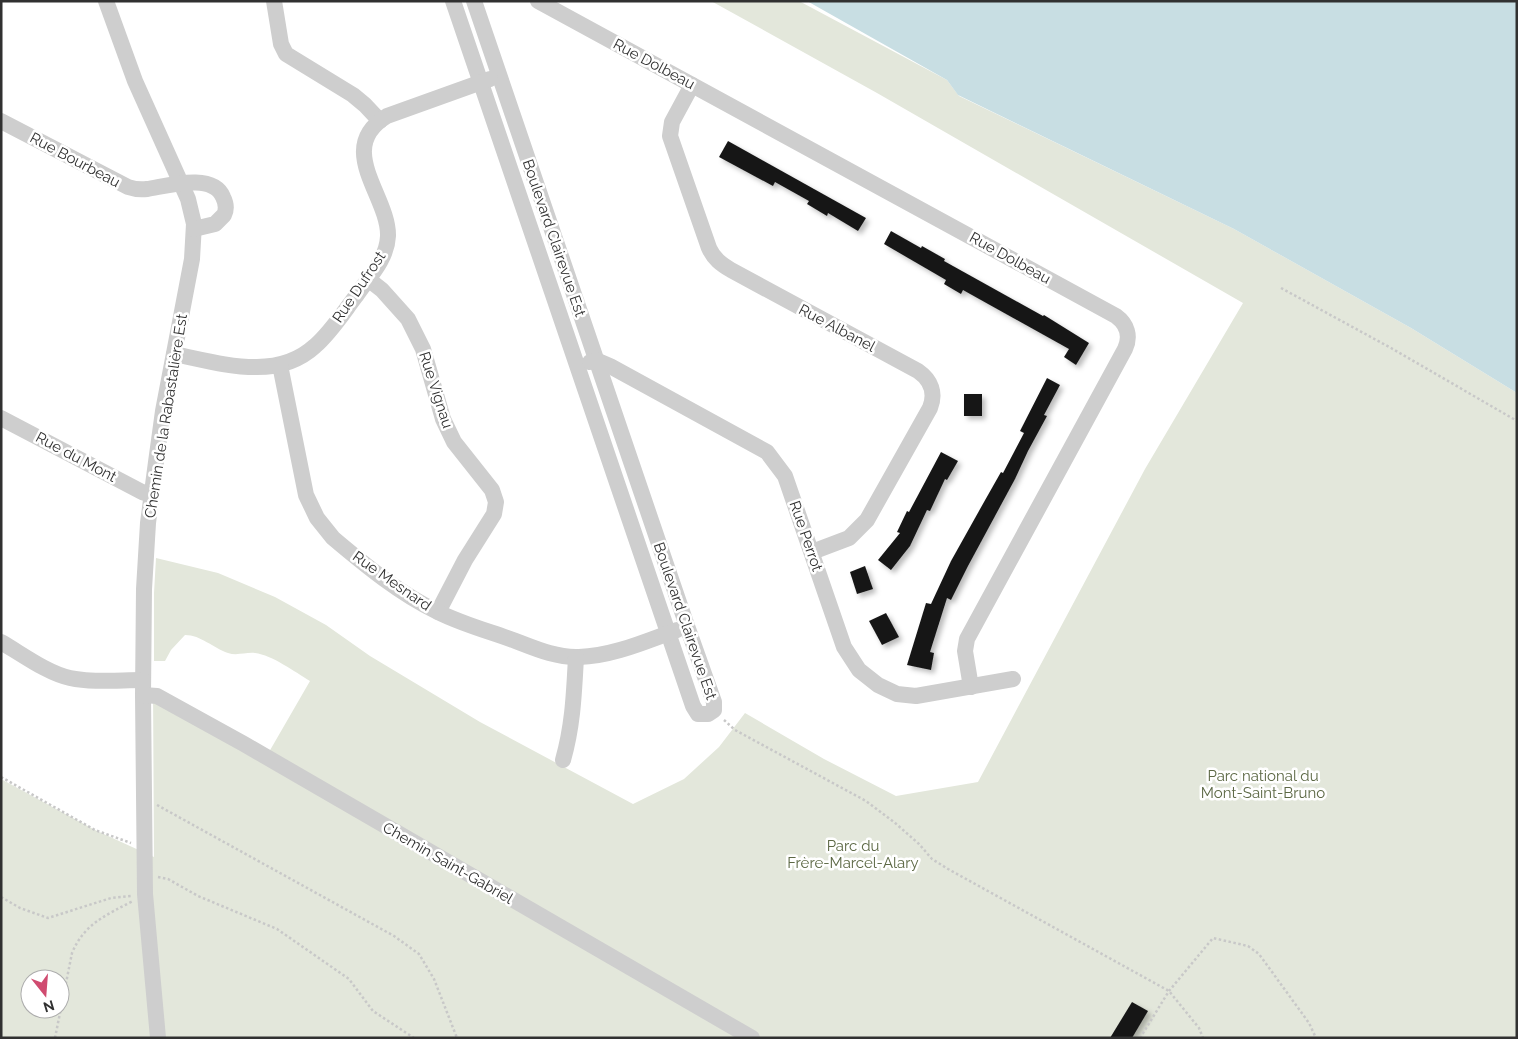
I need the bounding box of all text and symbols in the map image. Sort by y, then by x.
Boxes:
street label: Rue Dolbeau [610,35,698,93]
street label: Rue Bourbeau [27,129,123,191]
street label: Boulevard Clairevue Est [519,157,589,319]
street label: Rue Dolbeau [966,228,1054,288]
street label: Rue Dufrost [329,248,389,326]
street label: Rue Albanel [796,300,879,356]
street label: Chemin de la Rabastalière Est [141,313,191,519]
street label: Rue Vignau [415,350,457,431]
street label: Rue du Mont [33,428,119,486]
street label: Rue Perrot [786,498,826,574]
street label: Boulevard Clairevue Est [650,540,720,702]
street label: Rue Mesnard [349,547,435,615]
park label: Parc national du Mont-Saint-Bruno [1201,767,1325,802]
street label: Chemin Saint-Gabriel [380,818,517,908]
park label: Parc du Frère-Marcel-Alary [787,837,919,872]
north arrow [20,969,70,1019]
text: N [41,997,56,1016]

